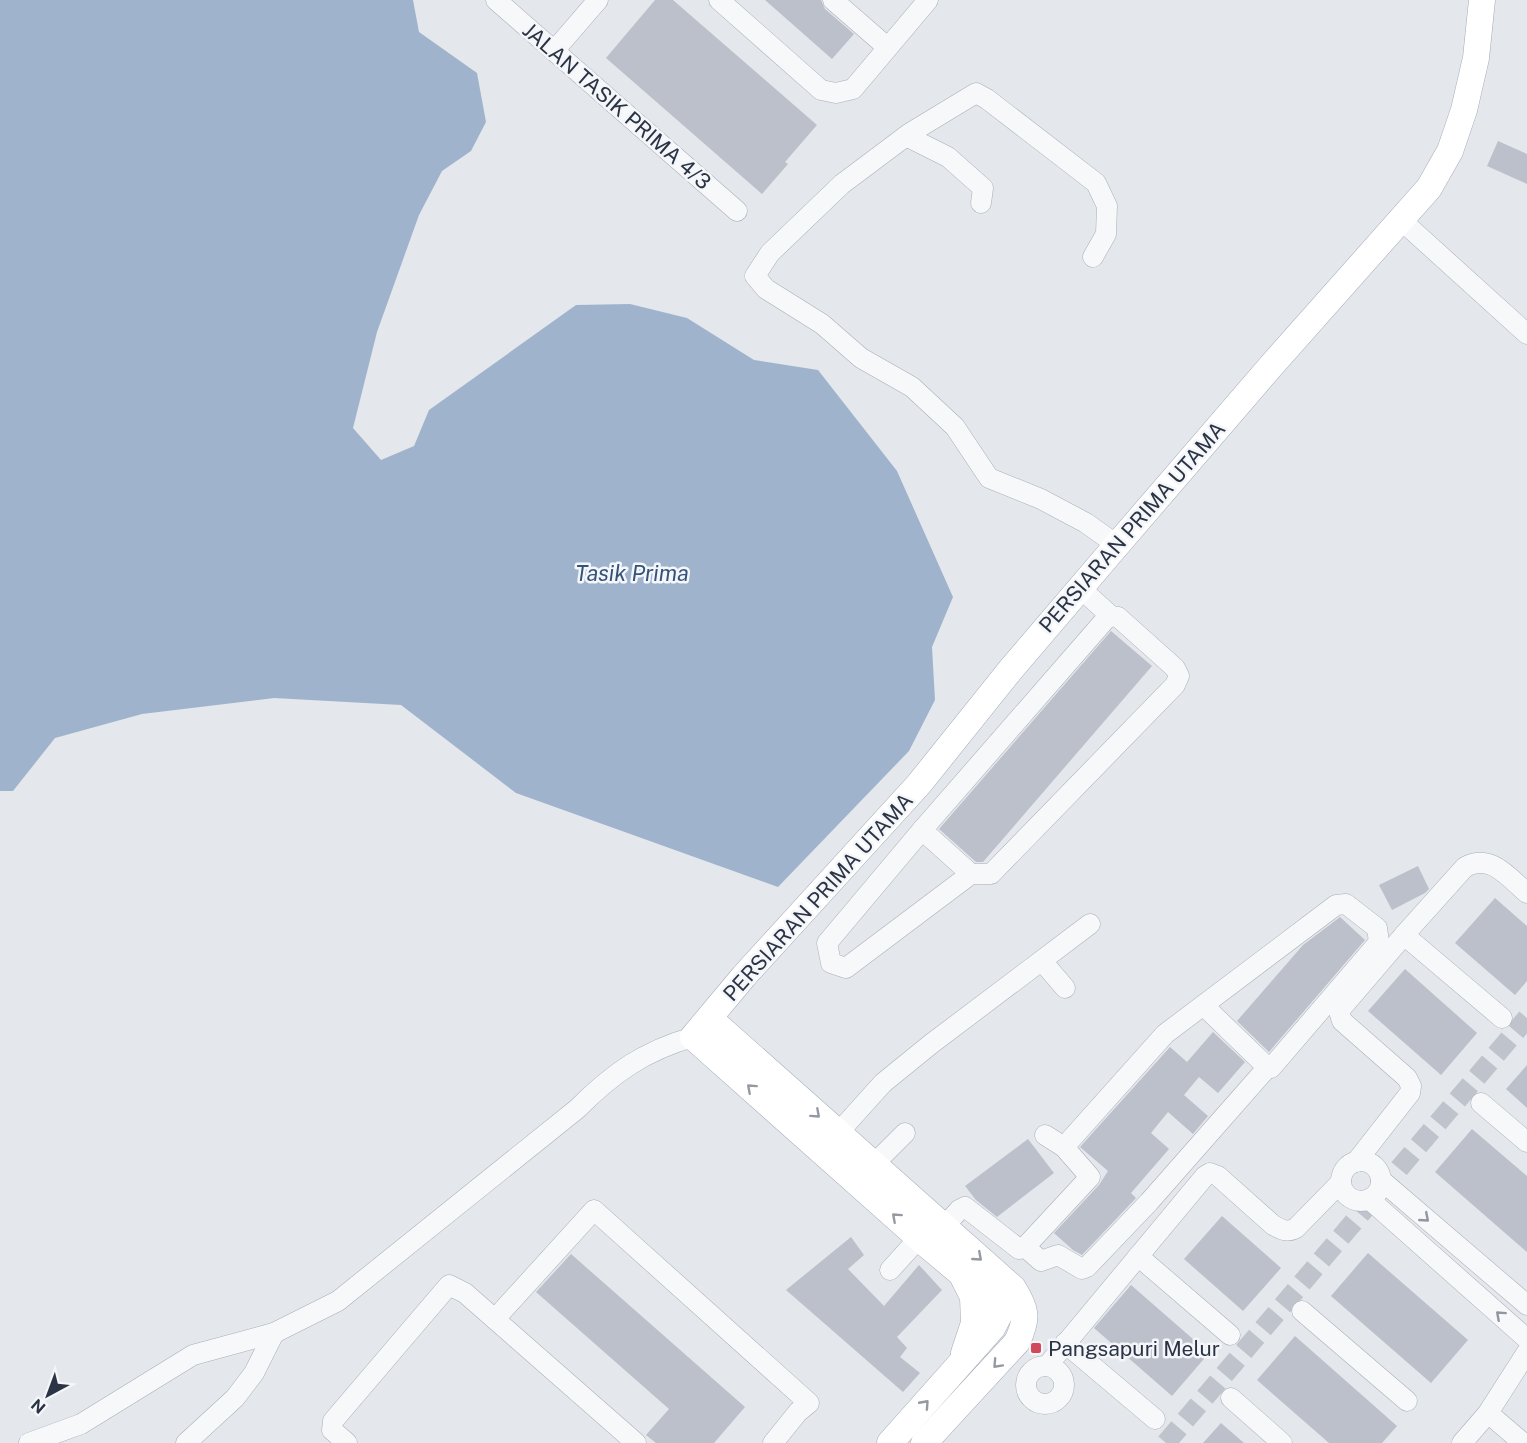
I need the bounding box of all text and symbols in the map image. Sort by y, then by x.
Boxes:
street label: JALAN TASIK PRIMA 4/3 [518,17,716,195]
street label: PERSIARAN PRIMA UTAMA [1034,416,1230,638]
water label: Tasik Prima [575,560,689,586]
street label: PERSIARAN PRIMA UTAMA [718,788,918,1006]
one-way arrow [747,1084,758,1095]
one-way arrow [809,1107,820,1118]
one-way arrow [1418,1211,1429,1222]
one-way arrow [893,1213,903,1224]
one-way arrow [971,1250,982,1261]
one-way arrow [1496,1311,1507,1322]
place label: Pangsapuri Melur [1048,1336,1220,1361]
marker: Pangsapuri Melur [1029,1341,1043,1355]
one-way arrow [993,1357,1004,1368]
north arrow [18,1365,78,1425]
text: N [28,1395,49,1417]
one-way arrow [918,1400,929,1411]

